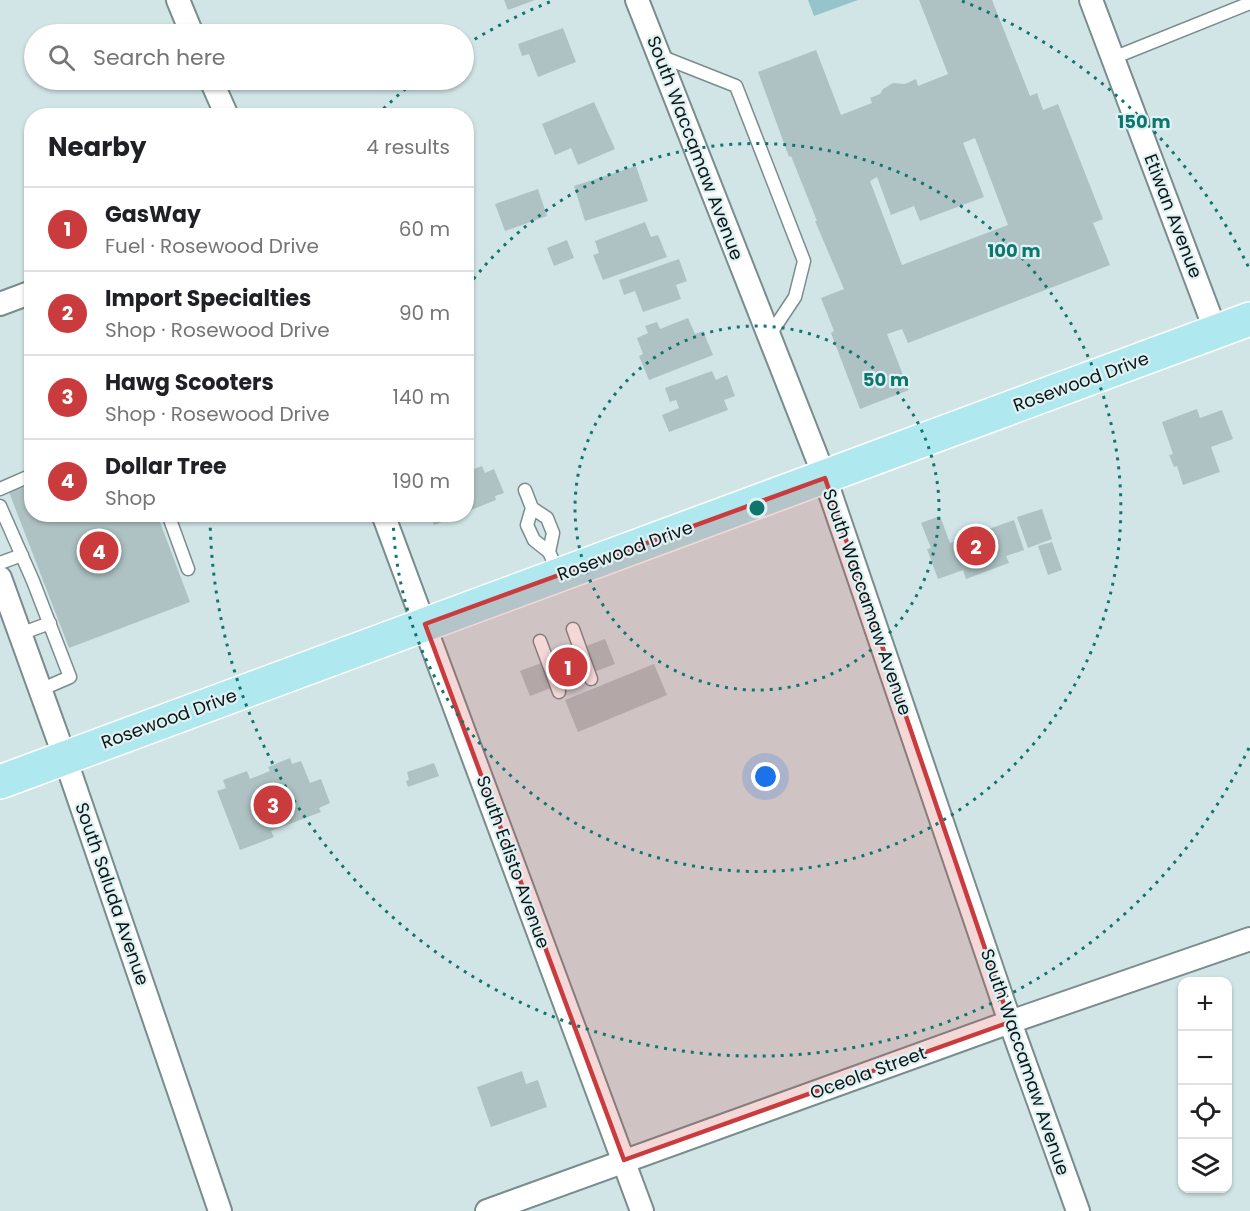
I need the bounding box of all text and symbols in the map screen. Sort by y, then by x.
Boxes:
search box [24,24,474,90]
street label: South Waccamaw Avenue [641,32,750,263]
icon: search [45,41,78,74]
text: Search here [93,42,226,73]
text: 150 m [1117,109,1171,134]
text: Nearby [48,129,146,165]
text: 4 results [366,133,450,161]
street label: Etiwan Avenue [1138,150,1209,281]
text: GasWay [105,199,201,230]
text: 1 [64,215,71,243]
text: 60 m [399,215,450,243]
text: Fuel · Rosewood Drive [105,232,319,260]
text: 100 m [987,238,1041,263]
text: Import Specialties [105,283,311,314]
text: 2 [62,299,73,327]
text: 90 m [399,299,450,327]
text: Shop · Rosewood Drive [105,316,330,344]
street label: Rosewood Drive [1009,345,1152,418]
text: Hawg Scooters [105,367,274,398]
text: 50 m [863,367,909,392]
text: 3 [61,383,74,411]
text: 140 m [393,383,450,411]
text: Shop · Rosewood Drive [105,400,330,428]
text: Dollar Tree [105,451,227,482]
text: 4 [61,467,74,495]
text: 190 m [393,467,450,495]
text: Shop [105,484,156,512]
street label: South Waccamaw Avenue [817,485,918,718]
centre of rings [747,498,767,518]
street label: Rosewood Drive [553,514,696,587]
pin: 2 [956,524,996,568]
pin: 4 [80,528,118,574]
pin: 1 [548,644,588,690]
street label: Rosewood Drive [97,682,240,755]
your location [751,762,780,791]
street label: South Edisto Avenue [471,772,556,952]
pin: 3 [254,782,292,828]
street label: South Saluda Avenue [69,799,156,989]
street label: South Waccamaw Avenue [975,945,1076,1178]
map controls [1178,977,1232,1193]
button: + [1178,977,1232,1031]
button: − [1178,1031,1232,1085]
street label: Oceola Street [806,1040,929,1105]
button: locate [1178,1085,1232,1139]
button: layers [1178,1139,1232,1193]

